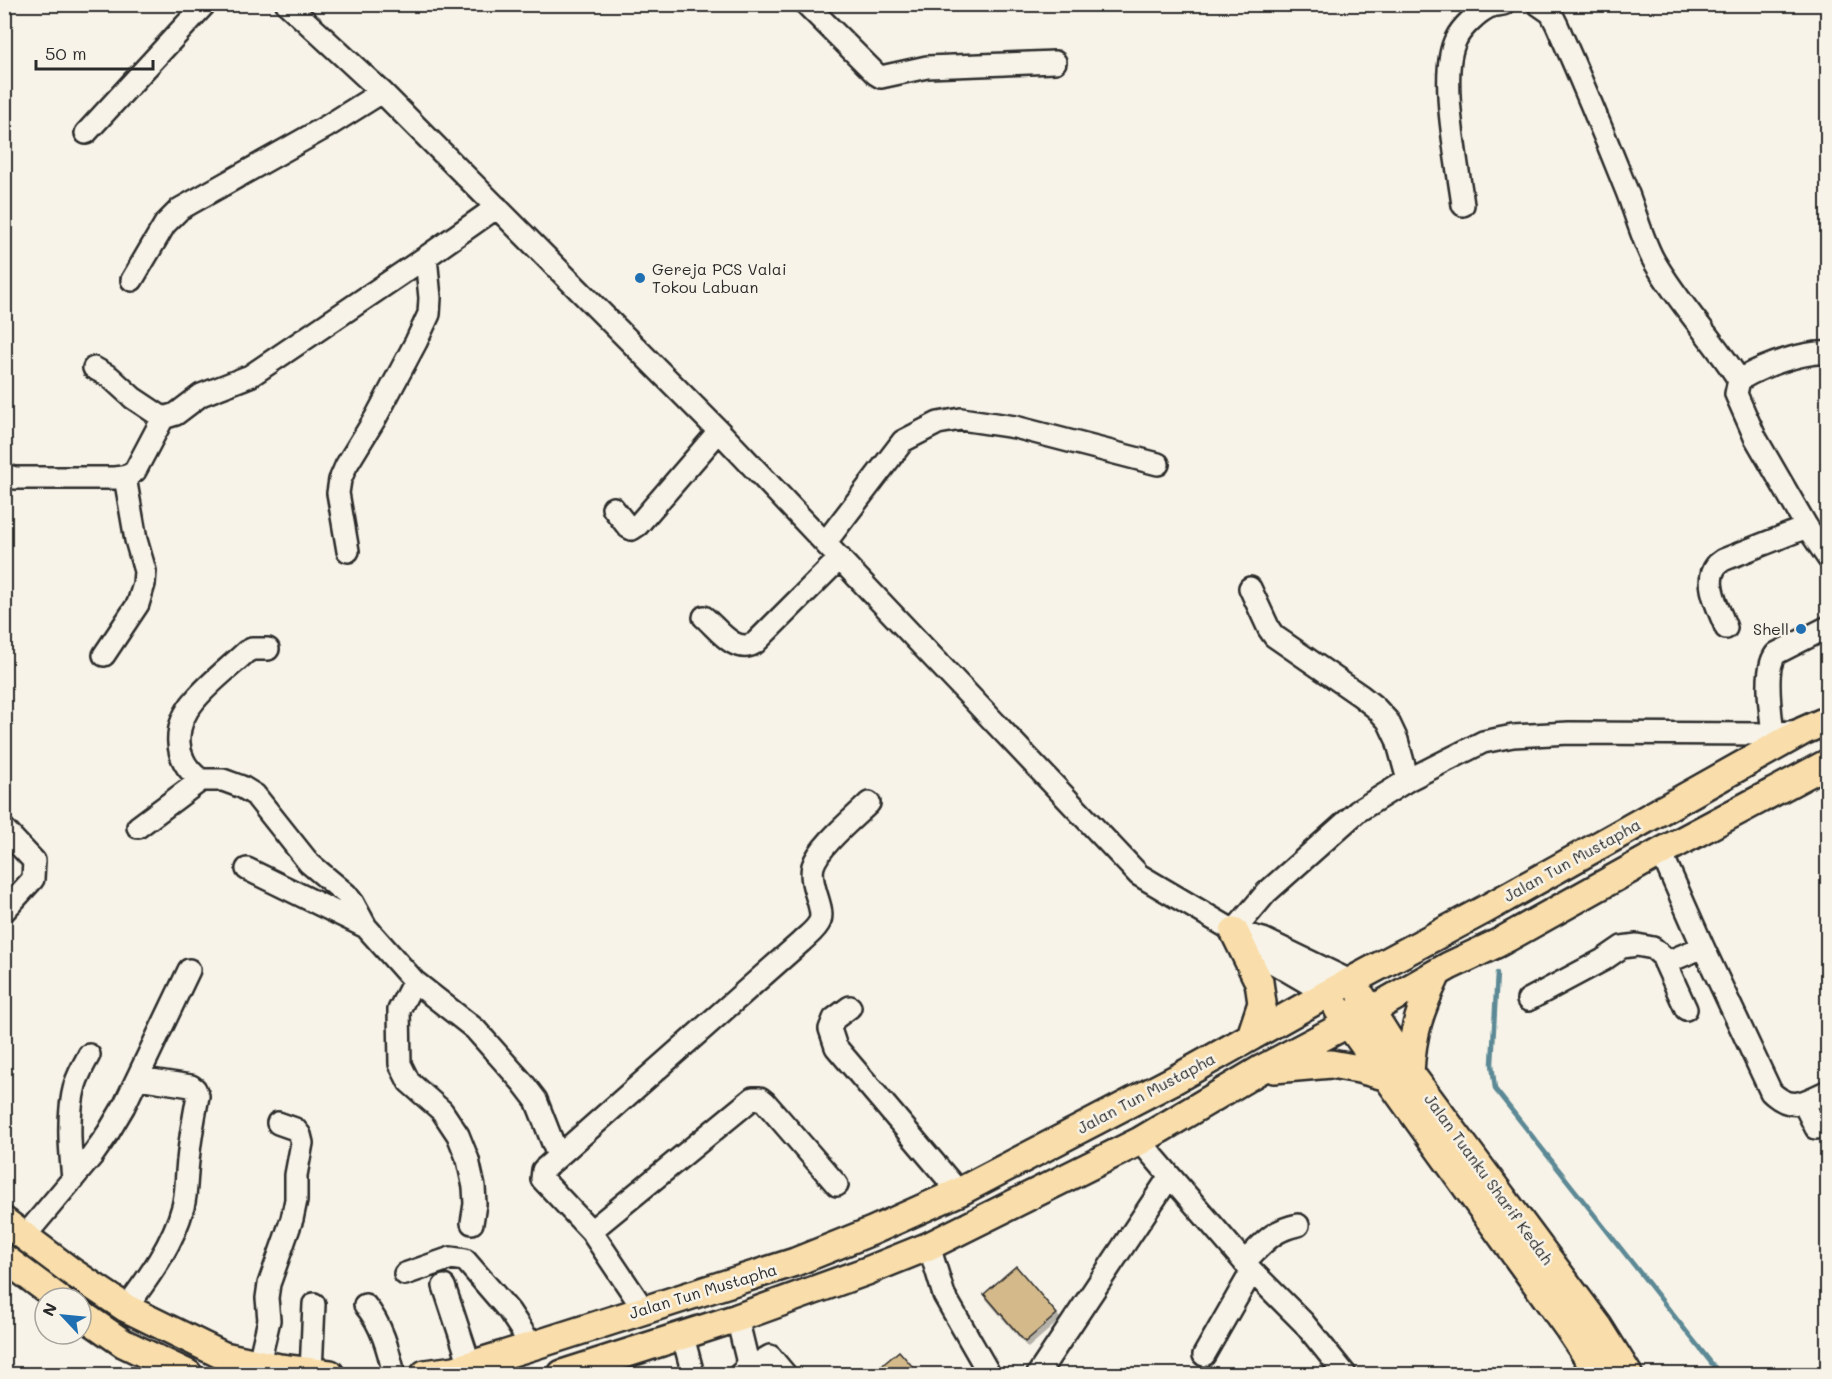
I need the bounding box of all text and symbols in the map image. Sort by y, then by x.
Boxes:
scale bar [36,33,153,71]
text: 50 m [45,41,87,65]
place label: Gereja PCS Valai Tokou Labuan [652,258,787,297]
marker: Gereja PCS Valai Tokou Labuan [633,271,647,285]
place label: Shell [1753,618,1789,639]
marker: Shell [1794,622,1808,636]
street label: Jalan Tun Mustapha [1500,813,1644,906]
street label: Jalan Tun Mustapha [1073,1047,1218,1138]
street label: Jalan Tuanku Sharif Kedah [1420,1089,1559,1268]
street label: Jalan Tun Mustapha [626,1258,779,1323]
north arrow [33,1286,93,1346]
text: N [37,1299,61,1319]

